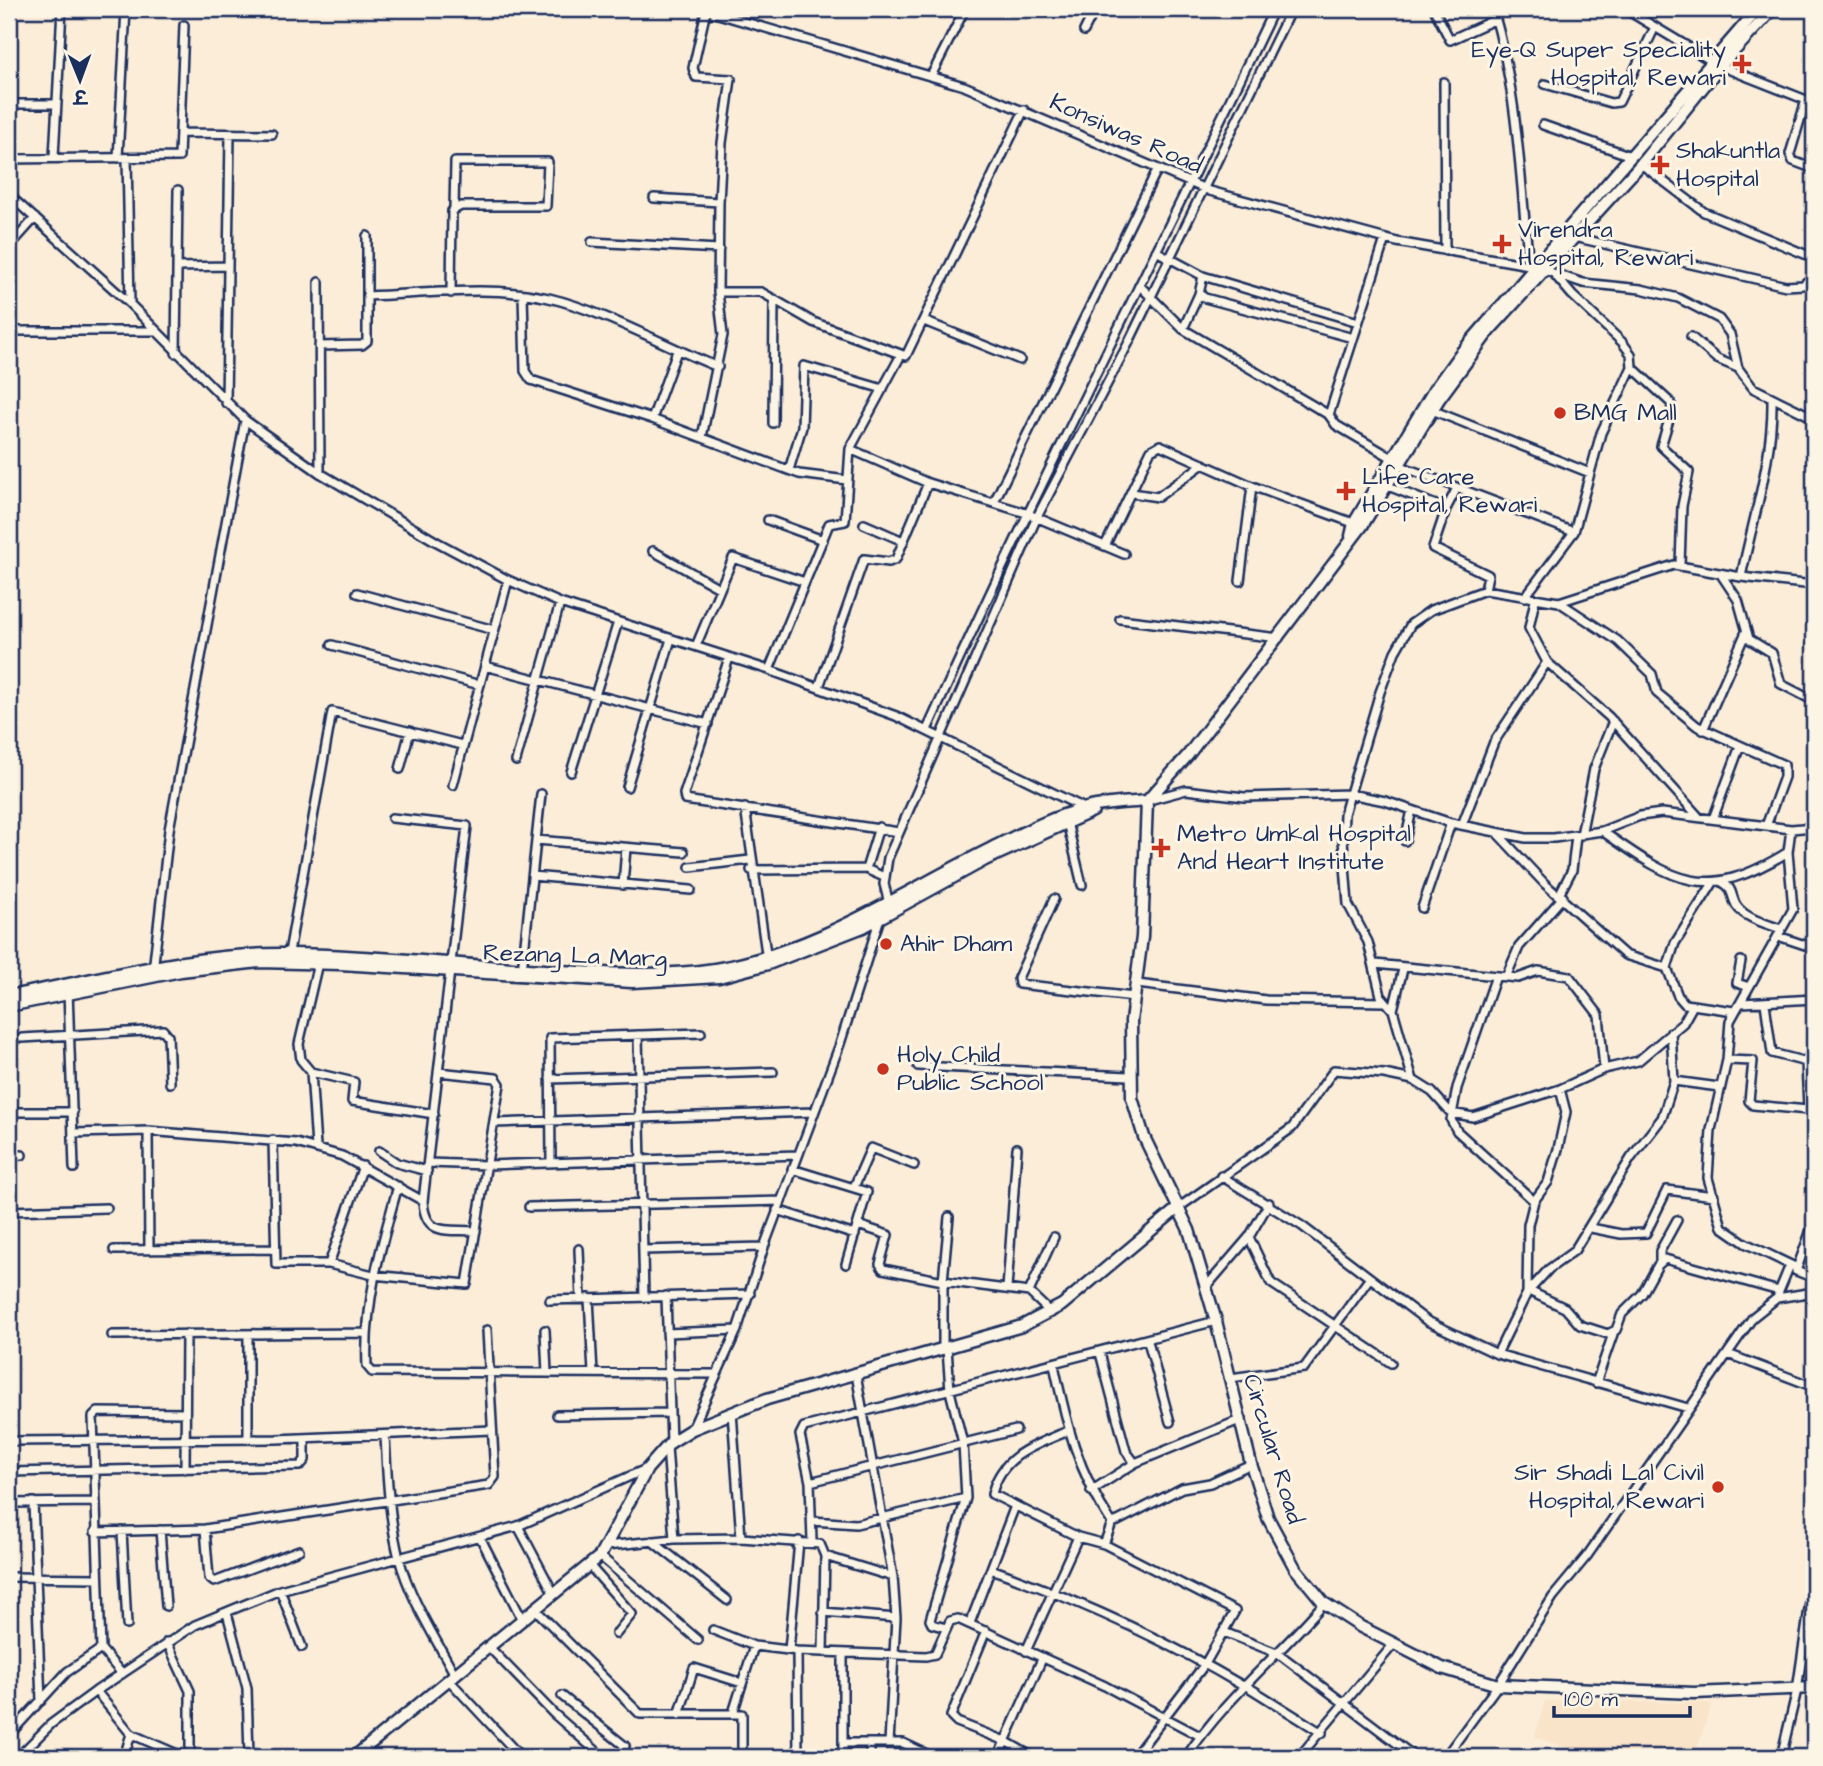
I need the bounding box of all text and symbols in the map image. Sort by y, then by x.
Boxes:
place label: Eye-Q Super Speciality Hospital, Rewari [1472,33,1726,95]
north arrow [46,46,116,116]
marker: Eye-Q Super Speciality Hospital, Rewari [1732,54,1752,74]
text: उ [71,82,89,109]
street label: Konsiwas Road [1044,85,1208,183]
place label: Shakuntla Hospital [1676,134,1780,196]
marker: Shakuntla Hospital [1650,155,1670,175]
place label: Virendra Hospital, Rewari [1518,213,1694,275]
marker: Virendra Hospital, Rewari [1492,234,1512,254]
place label: BMG Mall [1574,396,1677,430]
marker: BMG Mall [1552,405,1568,421]
place label: Life Care Hospital, Rewari [1362,460,1538,522]
marker: Life Care Hospital, Rewari [1336,481,1356,501]
place label: Metro Umkal Hospital And Heart Institute [1177,817,1411,879]
marker: Metro Umkal Hospital And Heart Institute [1151,838,1171,858]
place label: Ahir Dham [900,927,1012,961]
street label: Rezang La Marg [482,936,668,977]
marker: Ahir Dham [878,936,894,952]
place label: Holy Child Public School [897,1038,1043,1100]
marker: Holy Child Public School [875,1061,891,1077]
street label: Circular Road [1234,1370,1312,1528]
place label: Sir Shadi Lal Civil Hospital, Rewari [1514,1456,1704,1518]
marker: Sir Shadi Lal Civil Hospital, Rewari [1710,1479,1726,1495]
scale bar [1554,1675,1690,1719]
text: 100 m [1564,1685,1619,1714]

